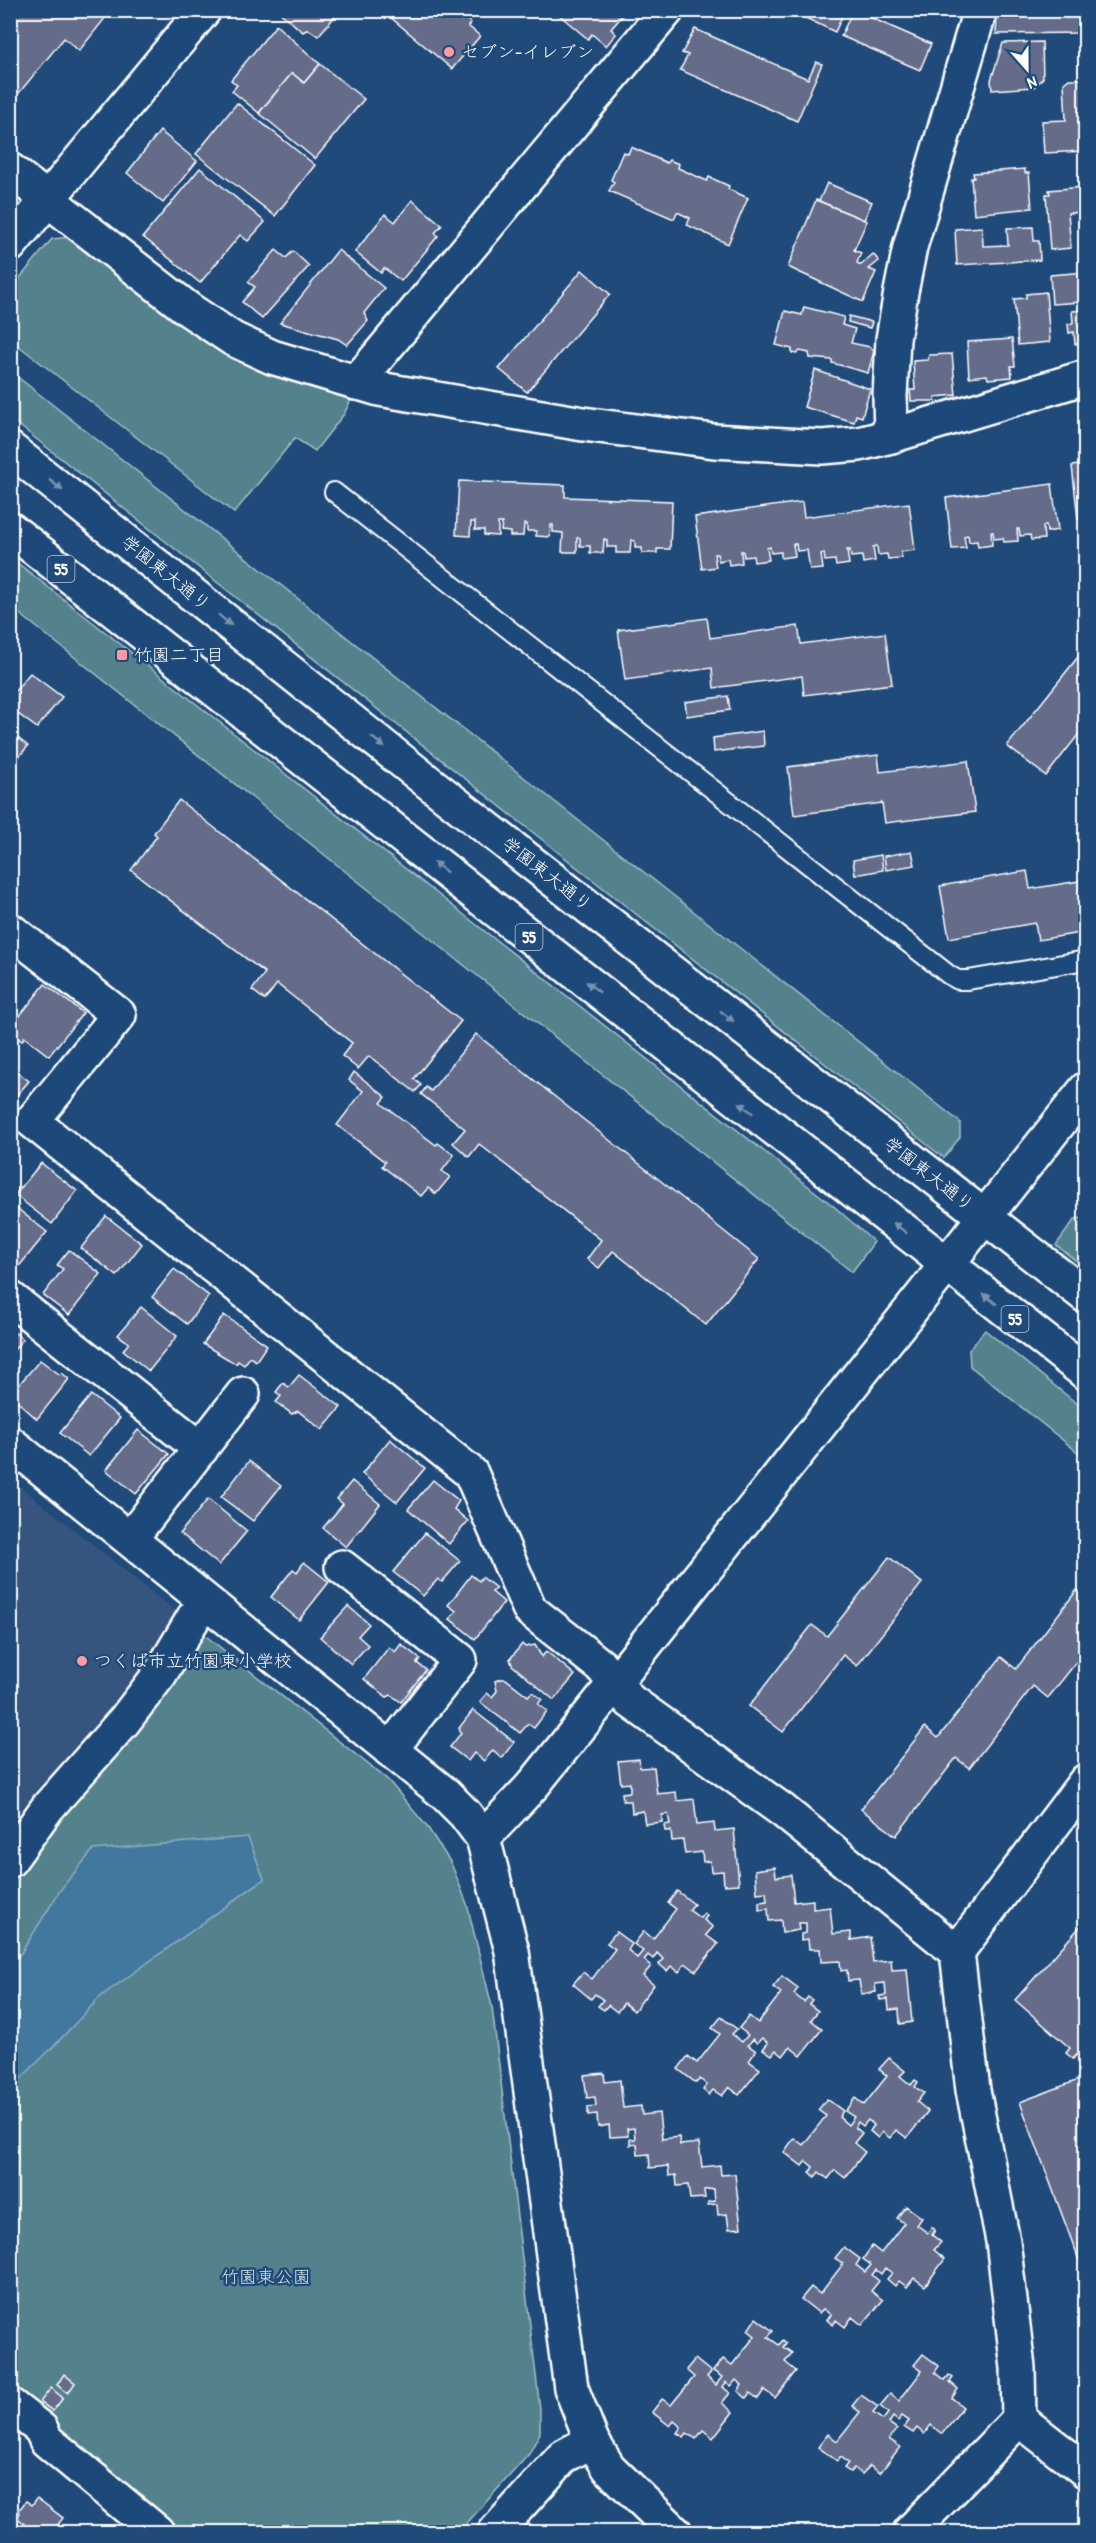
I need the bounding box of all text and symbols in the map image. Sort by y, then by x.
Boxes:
place label: セブン-イレブン [461,39,594,64]
north arrow [997,39,1057,99]
marker: セブン-イレブン [442,45,456,59]
text: N [1024,71,1040,95]
one-way arrow [48,479,64,492]
street label: 学園東大通り [116,529,216,616]
road number: 55 [48,556,74,582]
one-way arrow [217,613,232,626]
place label: 竹園二丁目 [134,642,224,667]
marker: 竹園二丁目 [115,648,129,662]
one-way arrow [370,735,385,747]
street label: 学園東大通り [497,831,598,917]
one-way arrow [432,861,447,873]
road number: 55 [516,924,542,950]
one-way arrow [585,981,601,994]
one-way arrow [719,1009,735,1022]
one-way arrow [739,1102,754,1114]
street label: 学園東大通り [879,1131,980,1217]
one-way arrow [892,1223,907,1235]
one-way arrow [982,1293,997,1305]
road number: 55 [1002,1306,1028,1332]
place label: つくば市立竹園東小学校 [94,1648,292,1673]
marker: つくば市立竹園東小学校 [75,1654,89,1668]
park label: 竹園東公園 [221,2264,311,2289]

